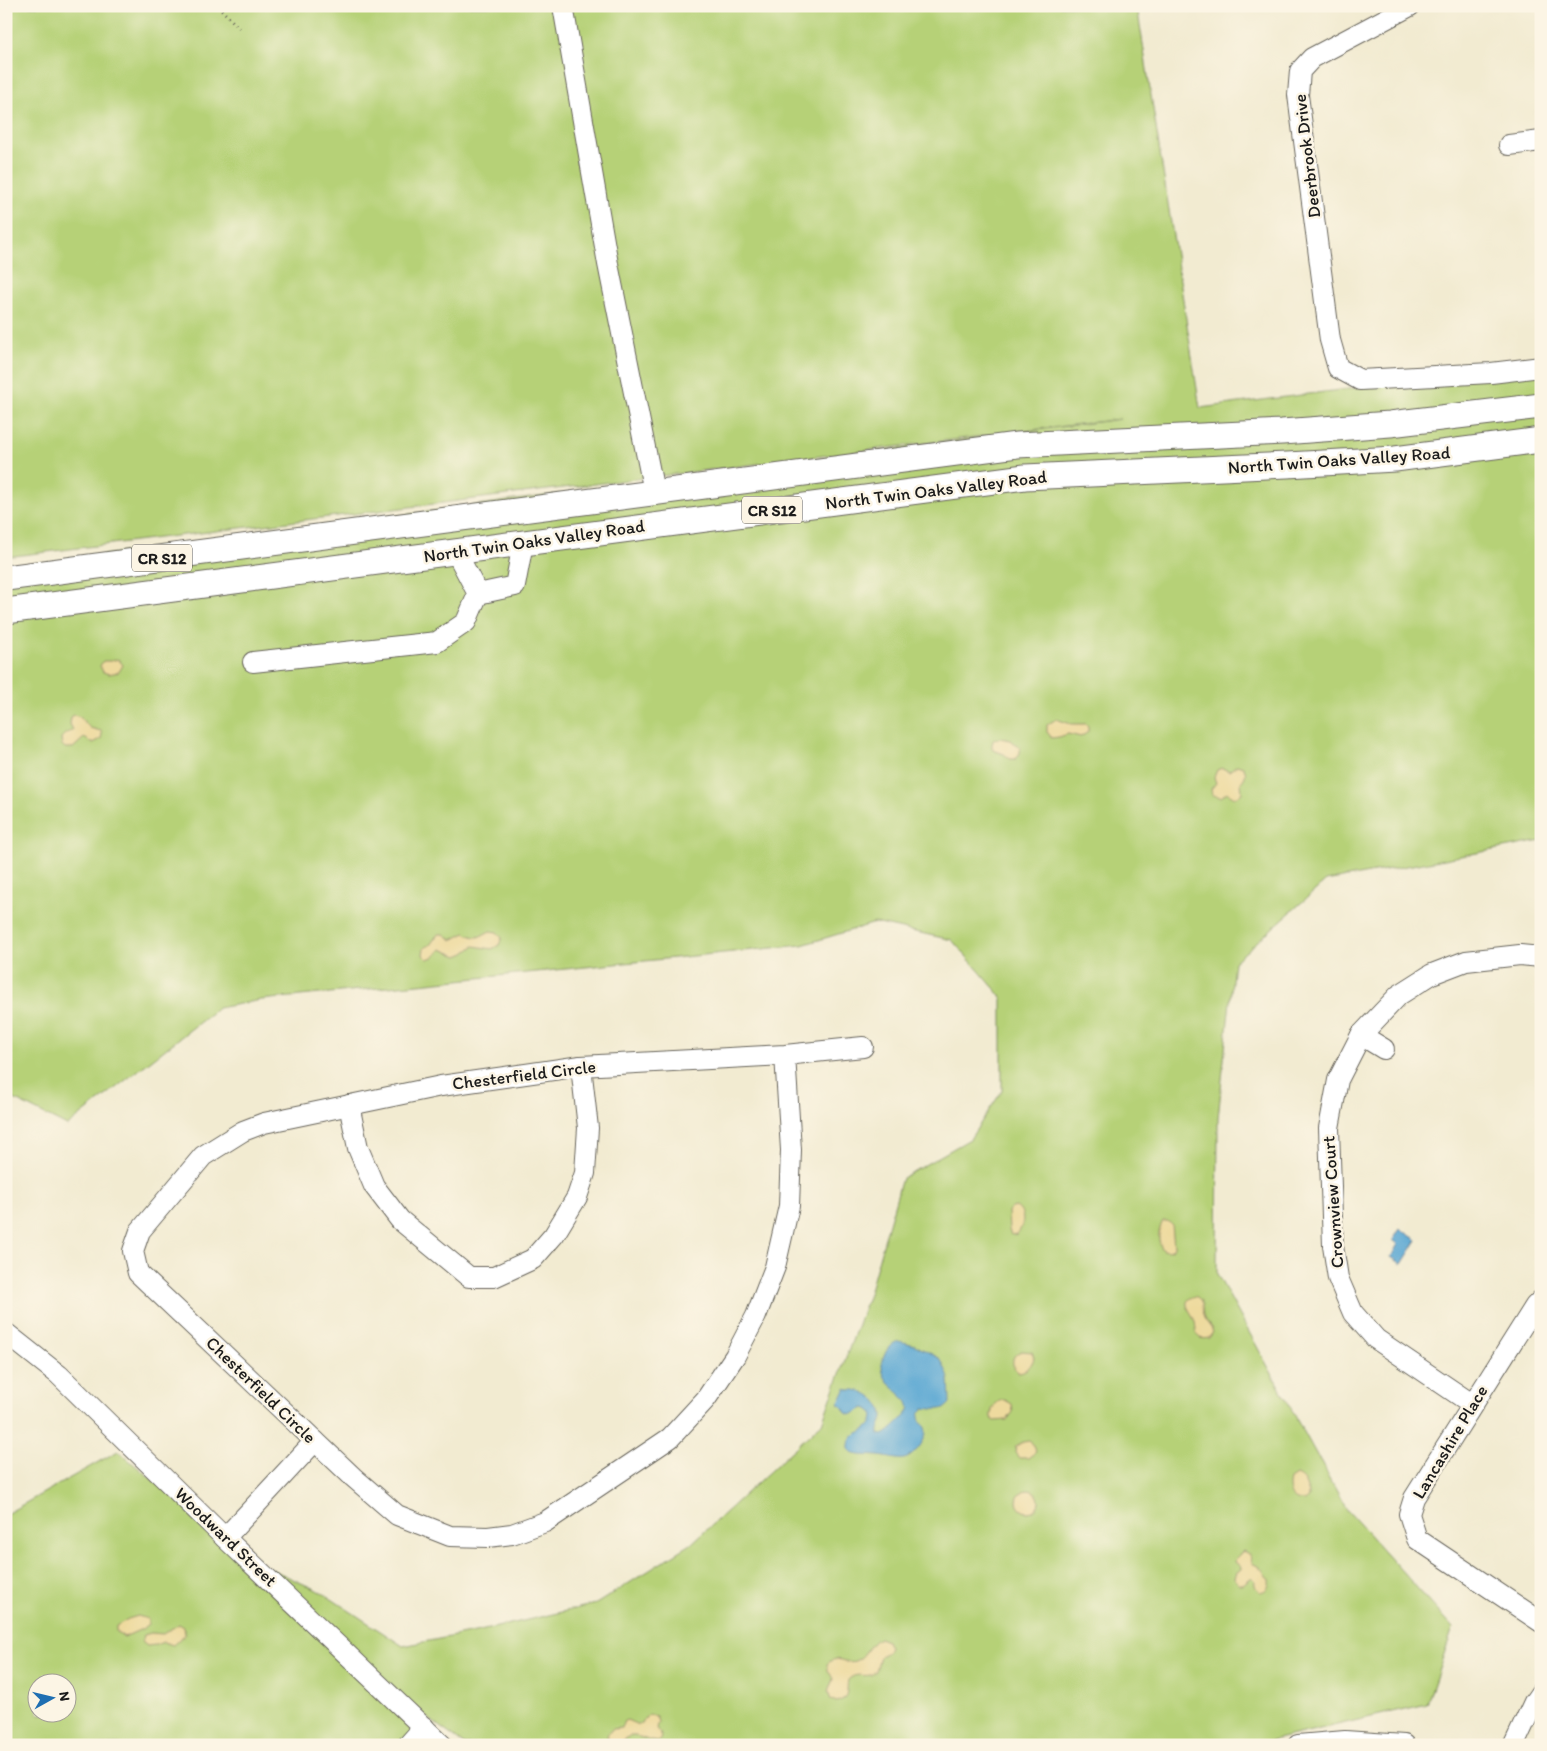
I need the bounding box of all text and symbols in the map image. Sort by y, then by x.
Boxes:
street label: Deerbrook Drive [1288,93,1326,219]
street label: North Twin Oaks Valley Road [1227,441,1451,479]
street label: North Twin Oaks Valley Road [824,465,1048,515]
road number: CR S12 [742,496,802,524]
street label: North Twin Oaks Valley Road [422,515,646,567]
road number: CR S12 [132,544,192,572]
street label: Chesterfield Circle [451,1055,597,1095]
street label: Crownview Court [1317,1135,1349,1269]
street label: Chesterfield Circle [201,1332,321,1448]
street label: Lancashire Place [1407,1381,1493,1503]
street label: Woodward Street [170,1483,282,1592]
north arrow [28,1674,78,1724]
text: N [55,1690,73,1702]

